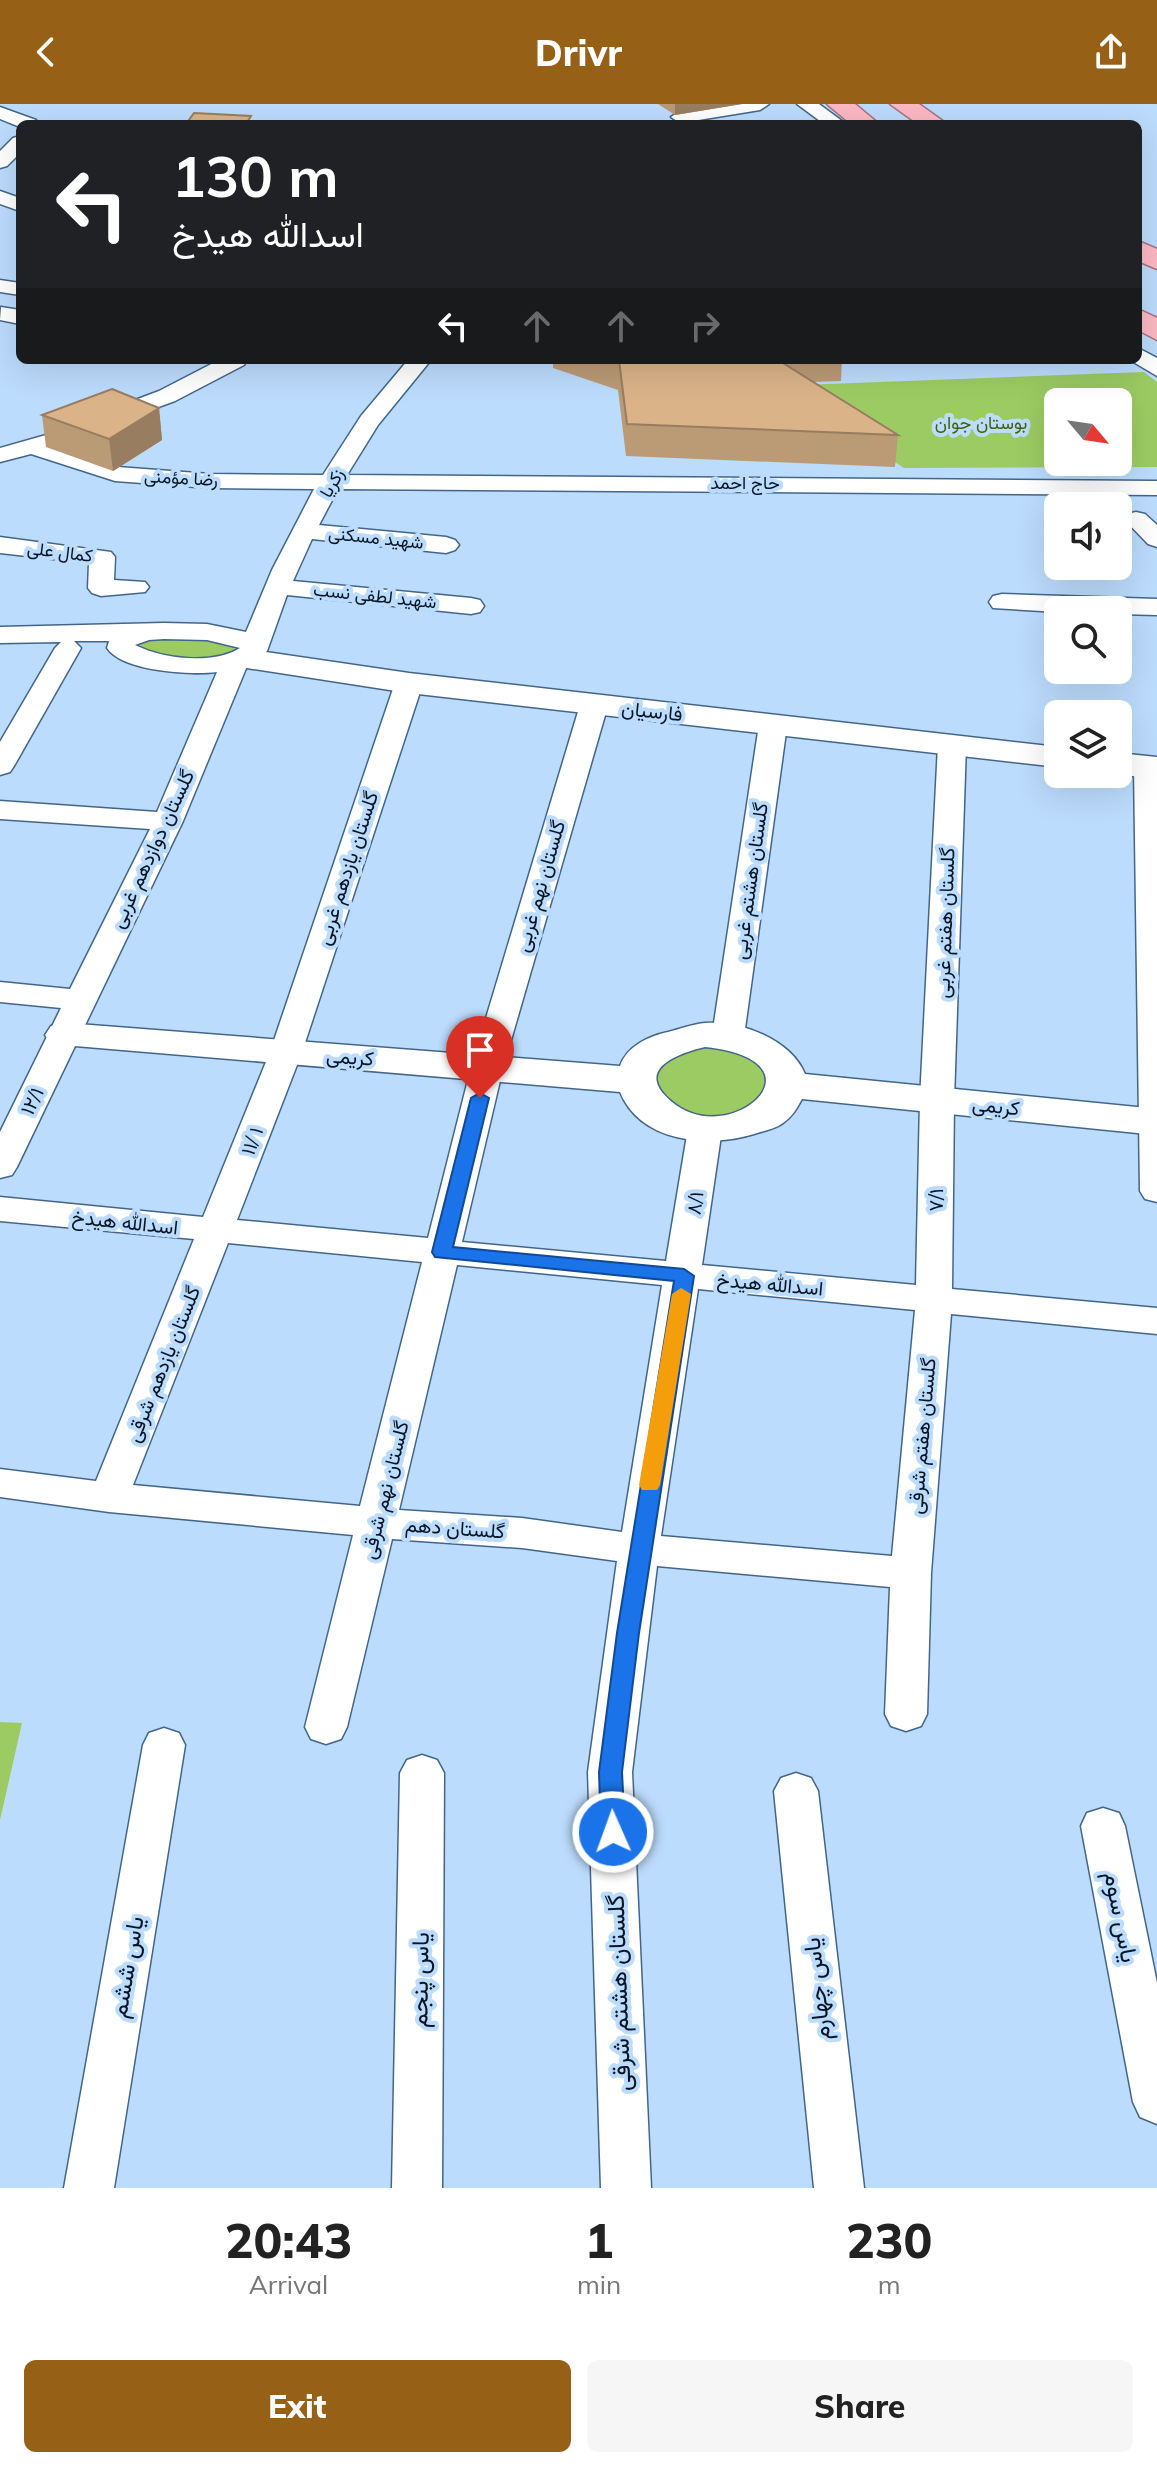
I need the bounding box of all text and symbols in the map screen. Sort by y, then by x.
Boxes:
icon: back [24,30,68,74]
text: Drivr [535,30,622,75]
icon: share [1089,30,1133,74]
text: 130 m [172,141,339,211]
icon: left [40,152,144,256]
text: اسدالله هیدخ [172,211,364,256]
icon: left [431,304,475,348]
icon: ahead [515,304,559,348]
icon: ahead [599,304,643,348]
icon: right [683,304,727,348]
north arrow [1044,388,1132,476]
map controls [1044,388,1132,788]
park label: بوستان جوان [935,411,1027,434]
street label: رضا مؤمنی [143,464,219,491]
street label: زکریا [314,464,349,501]
street label: حاج احمد [710,471,780,495]
button: sound [1044,492,1132,580]
street label: شهید مسکنی [327,521,425,554]
street label: کمال علی [26,536,94,567]
street label: شهید لطفی نسب [312,578,438,613]
button: search [1044,596,1132,684]
street label: فارسیان [620,695,684,727]
button: layers [1044,700,1132,788]
street label: گلستان دوازدهم غربی [104,765,200,932]
street label: گلستان یازدهم غربی [310,788,384,948]
street label: گلستان هشتم غربی [726,801,774,961]
street label: گلستان نهم غربی [509,817,571,955]
street label: گلستان هفتم غربی [929,847,961,999]
pin [446,1016,514,1098]
icon: arrive [458,1028,502,1072]
street label: کریمی [325,1042,375,1072]
street label: ۱۲/۱ [14,1083,49,1119]
street label: کریمی [971,1091,1021,1121]
street label: ۱۱/ ۱ [235,1123,268,1158]
street label: ۷/۱ [923,1188,948,1212]
street label: ۸/۱ [681,1190,709,1216]
street label: اسدالله هیدخ [71,1203,179,1241]
street label: اسدالله هیدخ [716,1266,824,1303]
street label: گلستان یازدهم شرقی [120,1282,206,1446]
street label: گلستان هفتم شرقی [902,1357,942,1515]
street label: گلستان نهم شرقی [355,1418,415,1562]
street label: گلستان دهم [404,1512,506,1544]
position arrow [571,1790,655,1874]
street label: یاس سوم [1096,1869,1146,1965]
street label: گلستان هشتم شرقی [600,1894,638,2092]
street label: یاس ششم [102,1914,152,2020]
street label: یاس پنجم [403,1932,437,2028]
street label: یاس چهارم [796,1936,838,2042]
text: 20:43 [225,2210,352,2270]
text: 1 [585,2210,614,2270]
text: 230 [846,2210,932,2270]
text: Arrival [249,2268,328,2301]
text: min [577,2268,621,2301]
text: m [878,2268,901,2301]
button: Exit [24,2360,571,2452]
button: Share [587,2360,1133,2452]

